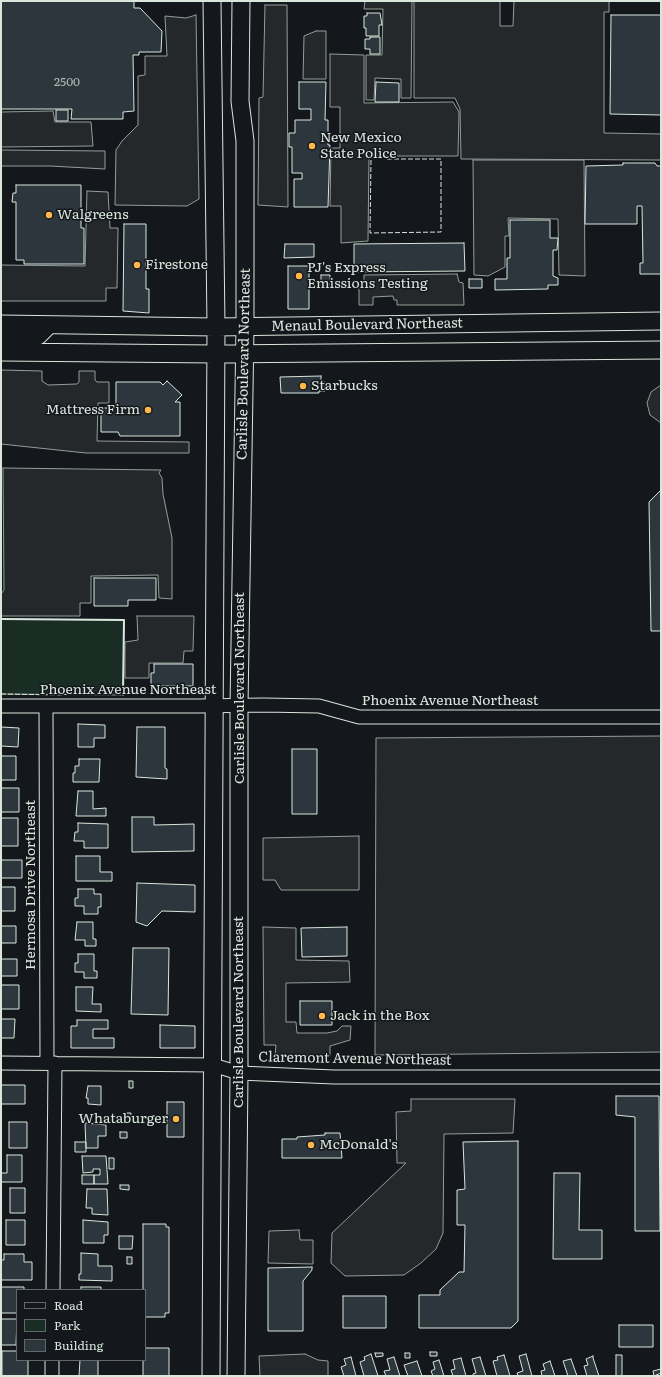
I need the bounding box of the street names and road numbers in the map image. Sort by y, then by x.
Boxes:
street label: Carlisle Boulevard Northeast [234,268,254,460]
street label: Menaul Boulevard Northeast [271,315,463,335]
street label: Carlisle Boulevard Northeast [232,592,248,784]
street label: Phoenix Avenue Northeast [40,682,216,698]
street label: Phoenix Avenue Northeast [362,693,538,709]
street label: Hermosa Drive Northeast [23,800,39,970]
street label: Carlisle Boulevard Northeast [231,916,247,1108]
street label: Claremont Avenue Northeast [258,1049,452,1069]

